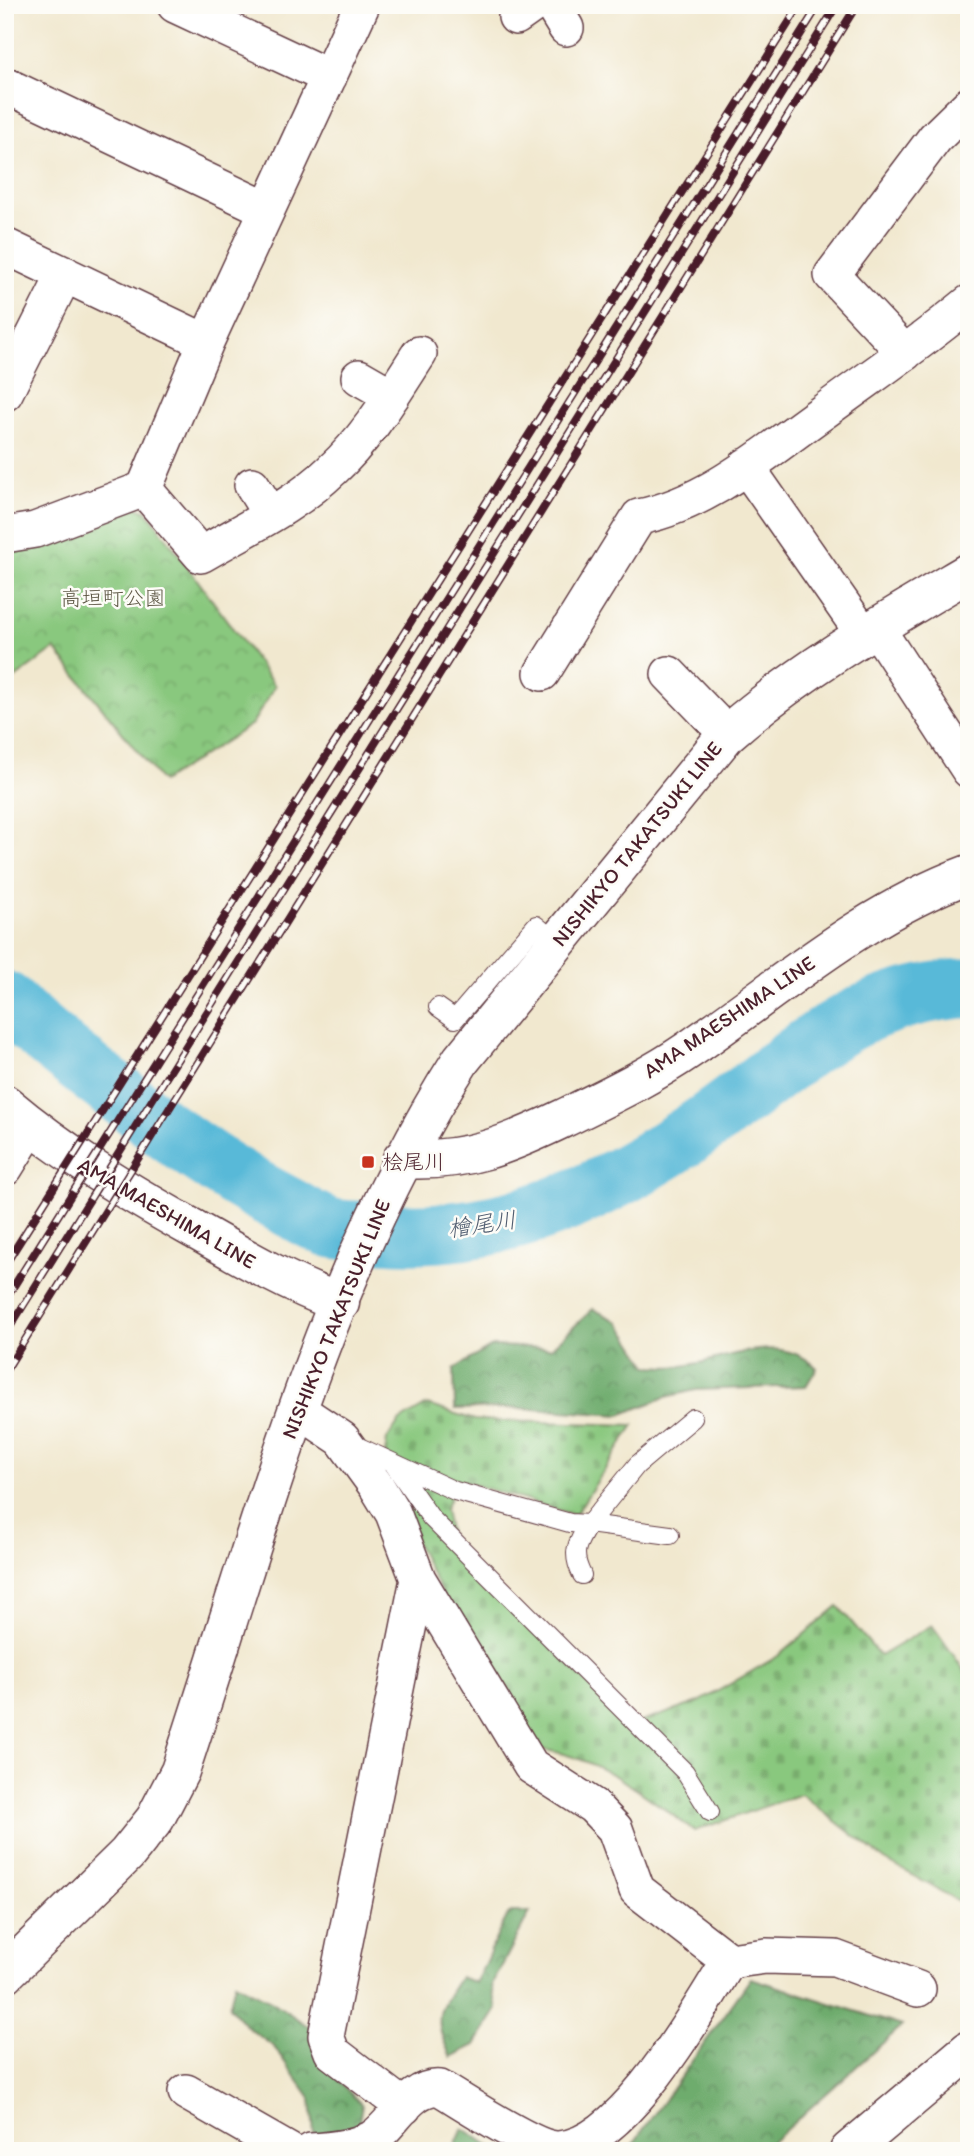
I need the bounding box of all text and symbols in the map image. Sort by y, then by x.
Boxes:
park label: 高垣町公園 [61,585,166,610]
street label: NISHIKYO TAKATSUKI LINE [546,736,727,951]
street label: AMA MAESHIMA LINE [638,950,819,1083]
place label: 桧尾川 [382,1149,445,1174]
street label: AMA MAESHIMA LINE [74,1151,261,1274]
marker: 桧尾川 [360,1154,376,1170]
street label: NISHIKYO TAKATSUKI LINE [276,1195,395,1442]
water label: 檜尾川 [446,1205,518,1243]

